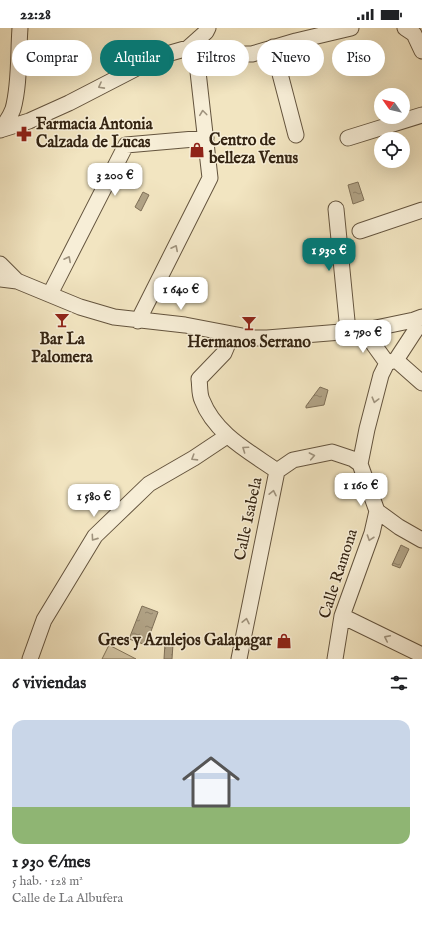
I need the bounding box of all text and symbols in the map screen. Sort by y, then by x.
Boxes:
text: 22:28 [20,5,51,24]
chip: Comprar [12,40,92,76]
chip: Alquilar [100,40,174,76]
chip: Filtros [182,40,249,76]
chip: Nuevo [257,40,324,76]
chip: Piso [332,40,385,76]
one-way arrow [98,82,106,89]
north arrow [374,88,410,124]
map controls [374,88,410,168]
one-way arrow [199,110,208,116]
place label: Farmacia Antonia Calzada de Lucas [36,115,154,153]
pharmacy icon: Farmacia Antonia Calzada de Lucas [15,125,33,143]
place label: Centro de belleza Venus [208,131,298,169]
button: locate [374,132,410,168]
shop icon: Centro de belleza Venus [188,141,206,159]
pin: 3 200 € [78,163,152,197]
text: 3 200 € [96,167,134,184]
pin: 1 930 € [292,238,366,272]
text: 1 930 € [311,242,347,259]
one-way arrow [170,245,178,253]
one-way arrow [63,256,71,264]
pin: 1 640 € [144,277,218,311]
text: 1 640 € [163,281,199,298]
bar icon: Bar La Palomera [53,311,71,329]
bar icon: Hermanos Serrano [240,314,258,332]
pin: 2 790 € [326,320,400,354]
text: 2 790 € [344,324,382,341]
place label: Bar La Palomera [31,330,94,368]
place label: Hermanos Serrano [187,333,311,353]
one-way arrow [371,396,379,403]
one-way arrow [243,447,250,454]
one-way arrow [191,453,198,460]
one-way arrow [309,453,316,461]
pin: 1 160 € [324,473,398,507]
street label: Calle Isabela [230,476,268,562]
text: 1 160 € [344,477,378,494]
pin: 1 580 € [57,484,131,518]
text: 1 580 € [77,488,111,505]
one-way arrow [268,490,276,497]
street label: Calle Ramona [315,527,363,621]
one-way arrow [92,534,99,541]
one-way arrow [367,534,375,541]
one-way arrow [242,618,250,624]
place label: Gres y Azulejos Galapagar [98,631,272,651]
shop icon: Gres y Azulejos Galapagar [275,632,293,650]
one-way arrow [384,635,391,643]
icon: filters [388,672,410,694]
text: 6 viviendas [12,673,86,694]
icon: home [175,746,247,818]
text: 1 930 €/mes [12,852,90,873]
text: 5 hab. · 128 m² [12,873,83,890]
text: Calle de La Albufera [12,890,123,907]

